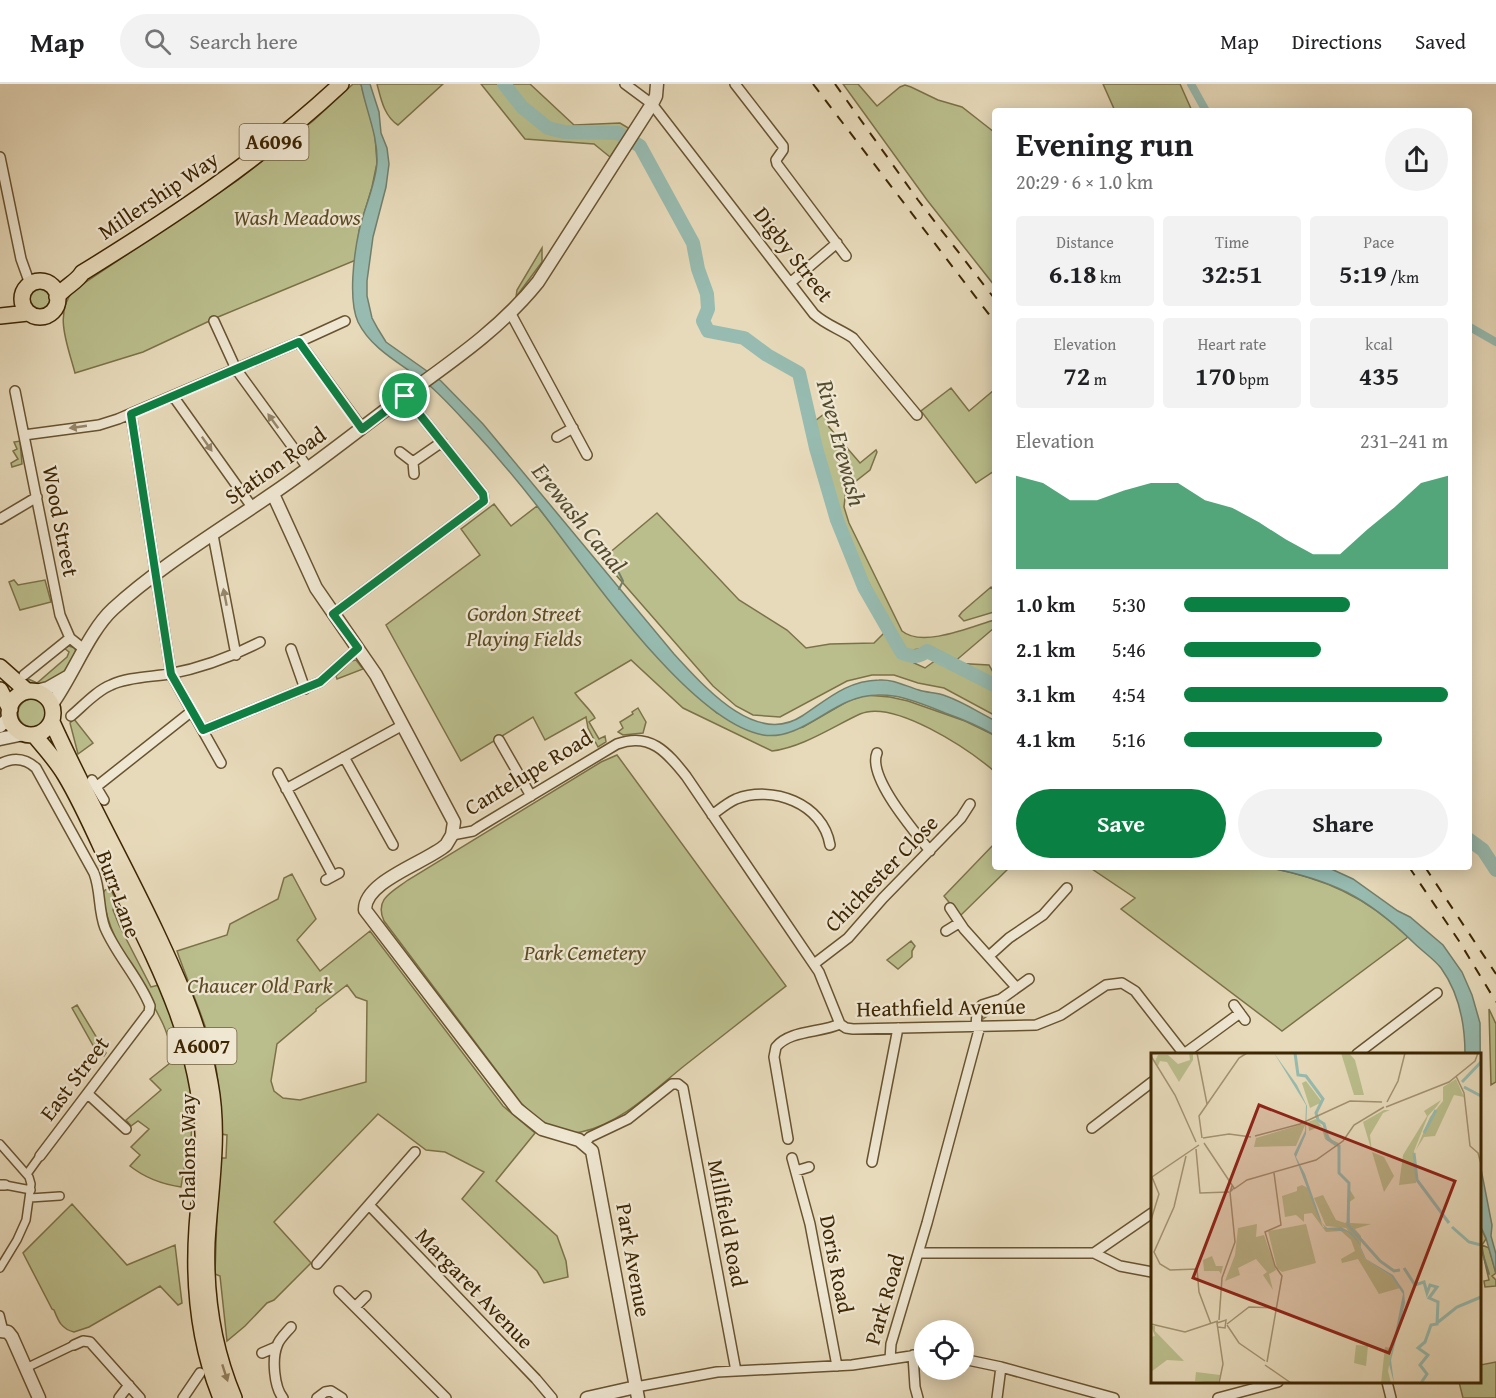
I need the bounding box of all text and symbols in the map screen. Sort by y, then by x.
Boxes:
search box [120,14,540,68]
text: Map [30,21,84,62]
icon: search [141,25,174,58]
text: Search here [189,25,298,57]
text: Map [1220,26,1259,57]
text: Directions [1292,26,1382,57]
text: Saved [1415,26,1466,57]
text: Evening run [1016,120,1193,168]
road number: A6096 [240,124,308,160]
button: share [1385,128,1448,191]
street label: Millership Way [91,143,225,247]
text: 20:29 · 6 × 1.0 km [1016,167,1153,196]
street label: Digby Street [747,199,842,309]
park label: Wash Meadows [233,201,361,233]
text: Distance [1056,230,1114,254]
text: Time [1215,230,1249,254]
text: Pace [1364,230,1394,254]
text: 6.18 [1049,254,1097,293]
text: 32:51 [1201,254,1263,293]
text: 5:19 [1339,254,1387,293]
text: km [1097,265,1121,289]
text: /km [1387,265,1419,289]
text: Elevation [1054,332,1116,356]
text: Heart rate [1198,332,1266,356]
text: kcal [1365,332,1393,356]
text: 72 [1063,356,1090,395]
text: 170 [1195,356,1235,395]
text: 435 [1359,356,1399,395]
text: m [1090,367,1107,391]
text: bpm [1235,367,1269,391]
pin [379,370,430,421]
water label: River Erewash [808,375,875,510]
icon: arrive [388,379,421,412]
one-way arrow [267,413,279,429]
street label: Station Road [218,418,332,512]
one-way arrow [69,423,88,432]
text: Elevation [1016,426,1094,455]
text: 231–241 m [1360,426,1448,455]
one-way arrow [201,435,213,451]
water label: Erewash Canal [523,454,635,581]
street label: Wood Street [35,463,87,580]
one-way arrow [220,588,229,607]
text: 1.0 km [1016,590,1075,619]
text: 5:30 [1112,590,1146,619]
park label: Gordon Street Playing Fields [465,597,582,654]
text: 2.1 km [1016,635,1075,664]
text: 5:46 [1112,635,1146,664]
text: 3.1 km [1016,680,1075,709]
text: 4:54 [1112,680,1146,709]
street label: Cantelupe Road [458,721,598,823]
text: 4.1 km [1016,725,1075,754]
text: 5:16 [1112,725,1146,754]
button: Save [1016,789,1226,858]
button: Share [1238,789,1448,858]
street label: Chichester Close [817,807,945,939]
street label: Burr Lane [88,846,150,942]
park label: Park Cemetery [523,936,646,968]
park label: Chaucer Old Park [187,969,334,1001]
street label: Heathfield Avenue [856,990,1026,1024]
road number: A6007 [168,1028,236,1064]
street label: East Street [32,1029,117,1127]
inset map [1151,1053,1481,1383]
street label: Chalons Way [171,1093,203,1211]
street label: Millfield Road [700,1157,756,1290]
street label: Park Avenue [608,1201,660,1319]
street label: Doris Road [812,1212,862,1316]
street label: Margaret Avenue [409,1220,541,1356]
street label: Park Road [856,1249,912,1348]
map controls [914,1320,974,1380]
button: locate [914,1320,974,1380]
one-way arrow [221,1364,230,1382]

